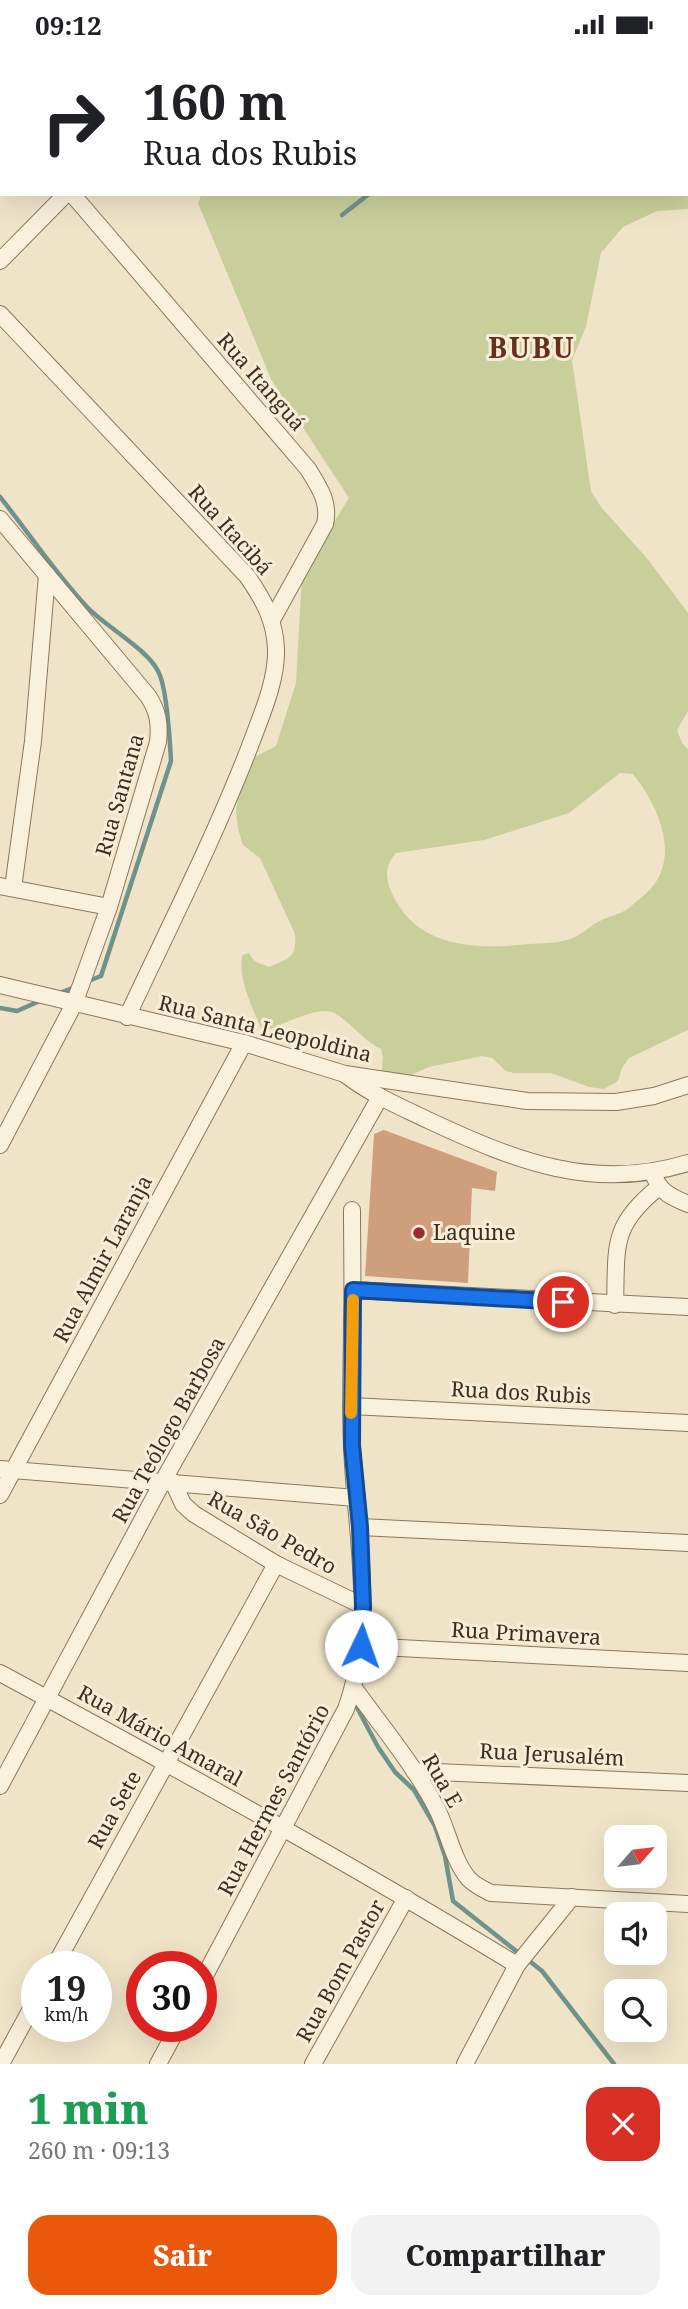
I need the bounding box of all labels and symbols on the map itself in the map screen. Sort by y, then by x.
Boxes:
street label: Rua Itanguá [211,326,312,436]
district label: BUBU [488,328,576,366]
street label: Rua Itacibá [183,478,279,581]
street label: Rua Santana [88,730,150,859]
street label: Rua Santa Leopoldina [156,988,375,1068]
street label: Rua Almir Laranja [46,1170,158,1347]
place label: Laquine [433,1218,516,1246]
marker: Laquine [411,1225,427,1241]
pin [533,1272,593,1332]
street label: Rua Teólogo Barbosa [105,1331,231,1528]
street label: Rua dos Rubis [450,1374,592,1410]
street label: Rua São Pedro [203,1484,342,1580]
position arrow [324,1609,398,1683]
street label: Rua Primavera [450,1615,602,1651]
street label: Rua Mário Amaral [73,1678,248,1792]
street label: Rua Hermes Santório [211,1699,336,1900]
street label: Rua Jerusalém [479,1736,625,1772]
street label: Rua E [416,1749,469,1812]
street label: Rua Sete [81,1765,147,1854]
north arrow [604,1825,667,1888]
street label: Rua Bom Pastor [289,1894,391,2047]
speed limit sign: 30 [126,1951,217,2042]

